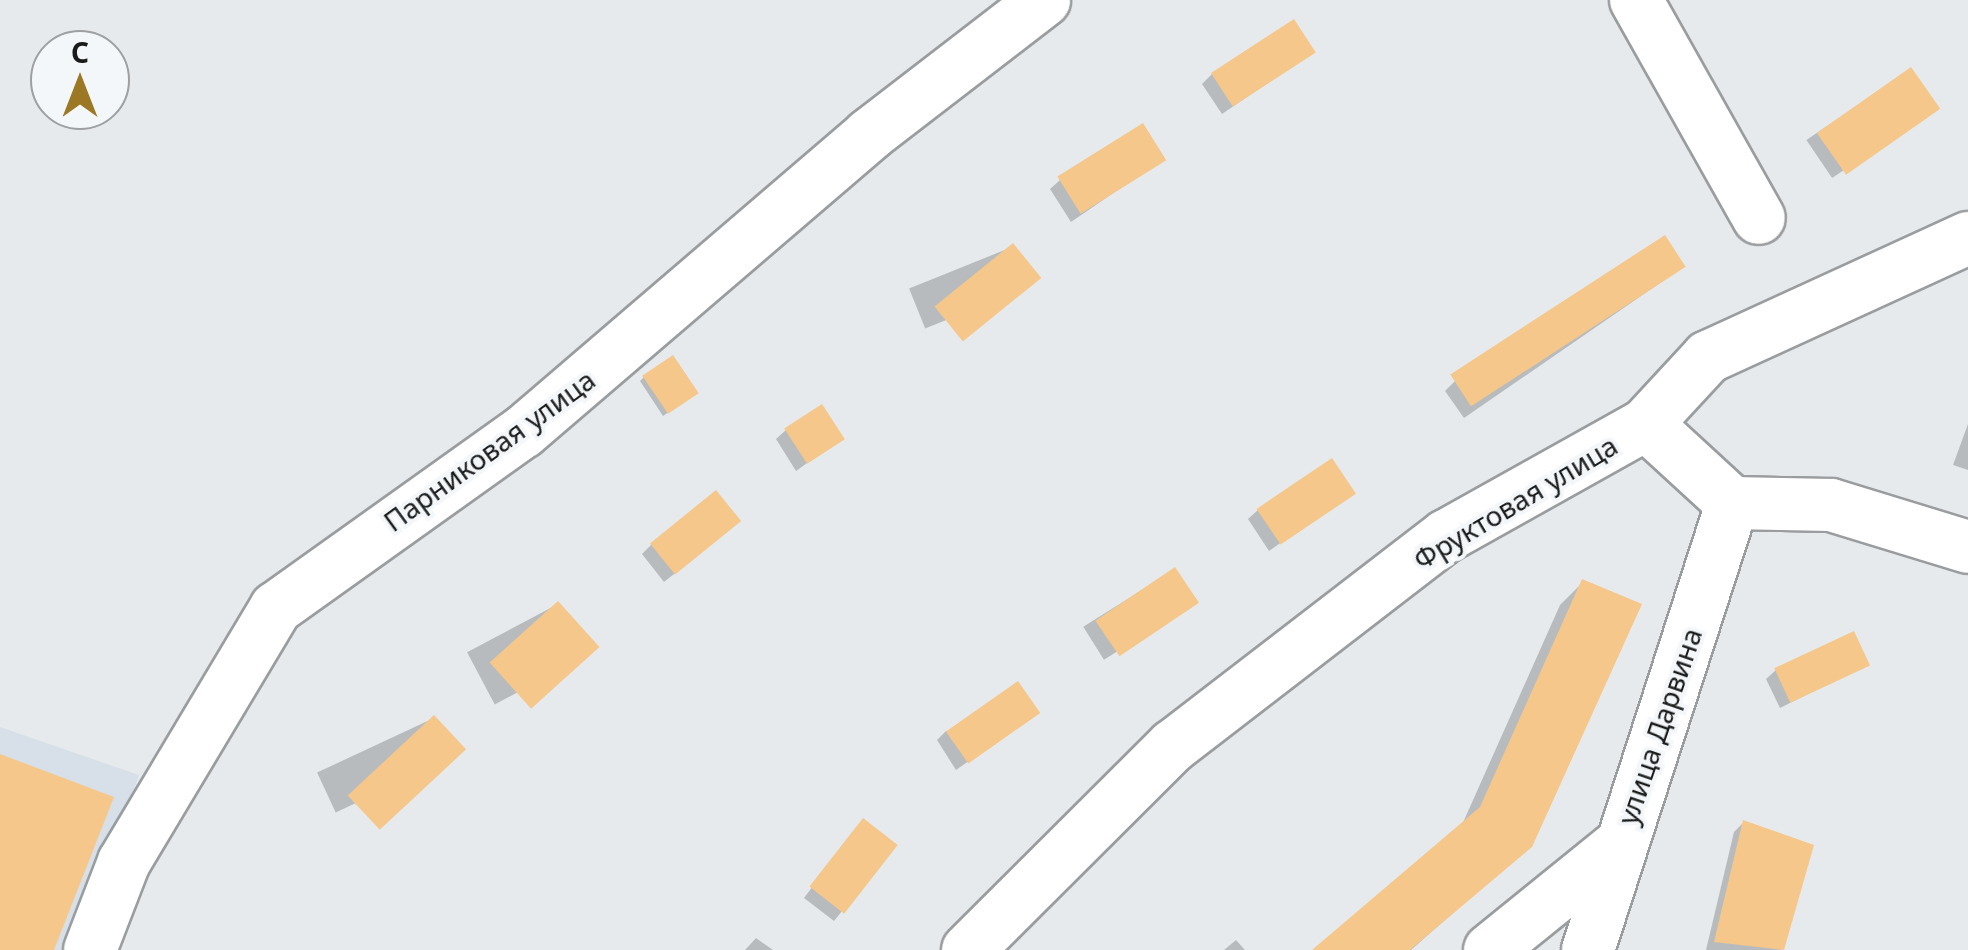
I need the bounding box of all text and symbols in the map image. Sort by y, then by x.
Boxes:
north arrow [30,30,130,130]
text: С [71,33,89,71]
street label: Парниковая улица [377,362,601,538]
street label: Фруктовая улица [1407,428,1623,576]
street label: улица Дарвина [1610,623,1708,829]

